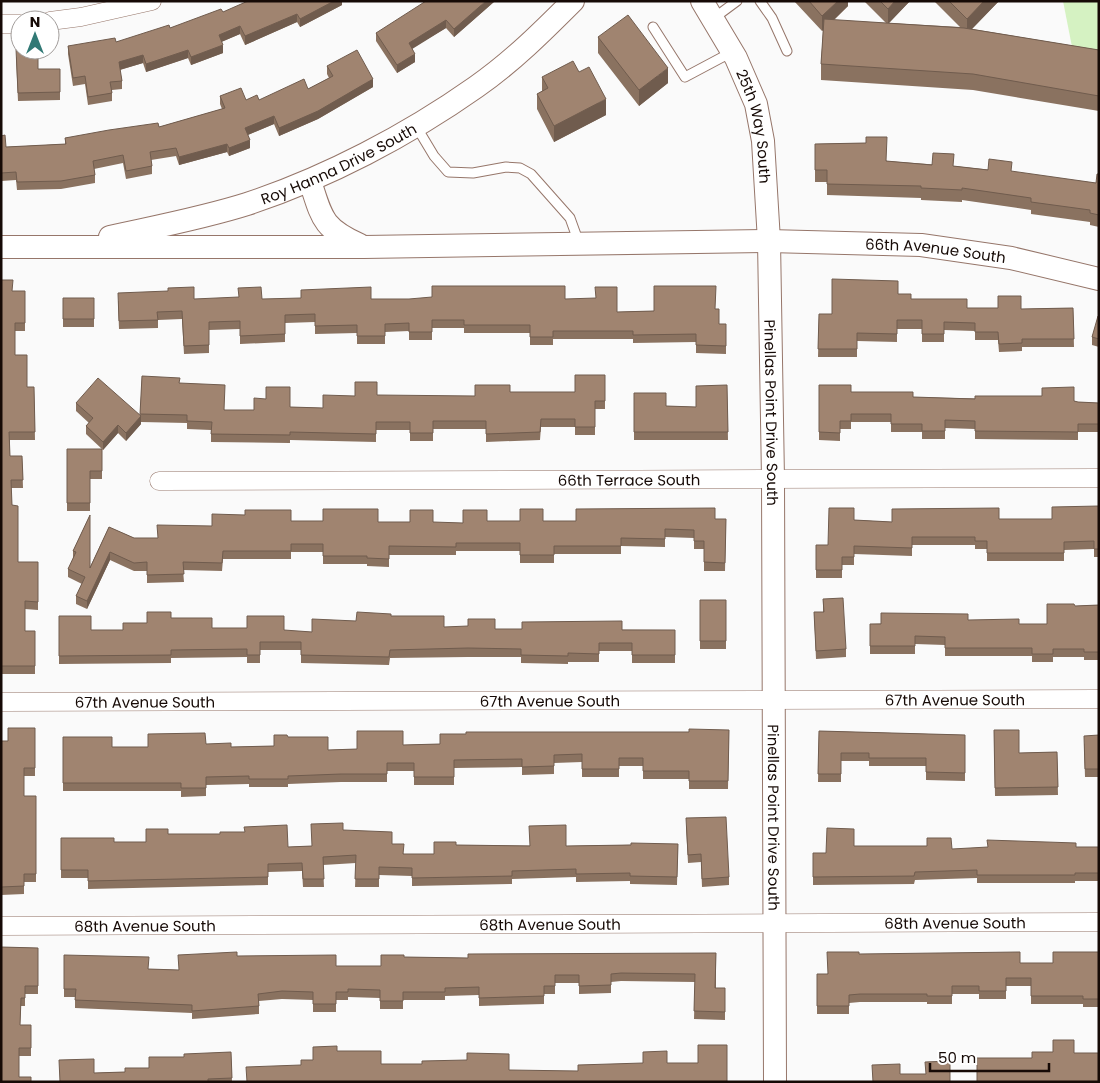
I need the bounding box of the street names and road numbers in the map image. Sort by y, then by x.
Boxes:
street label: 25th Way South [732,66,776,184]
street label: Roy Hanna Drive South [258,118,420,209]
street label: 66th Avenue South [865,233,1007,268]
street label: Pinellas Point Drive South [760,319,784,506]
street label: 66th Terrace South [558,469,700,490]
street label: 67th Avenue South [885,689,1025,710]
street label: 67th Avenue South [480,690,620,711]
street label: 67th Avenue South [75,691,215,712]
street label: Pinellas Point Drive South [763,724,785,911]
street label: 68th Avenue South [884,912,1026,933]
street label: 68th Avenue South [479,913,621,935]
street label: 68th Avenue South [74,915,216,936]

